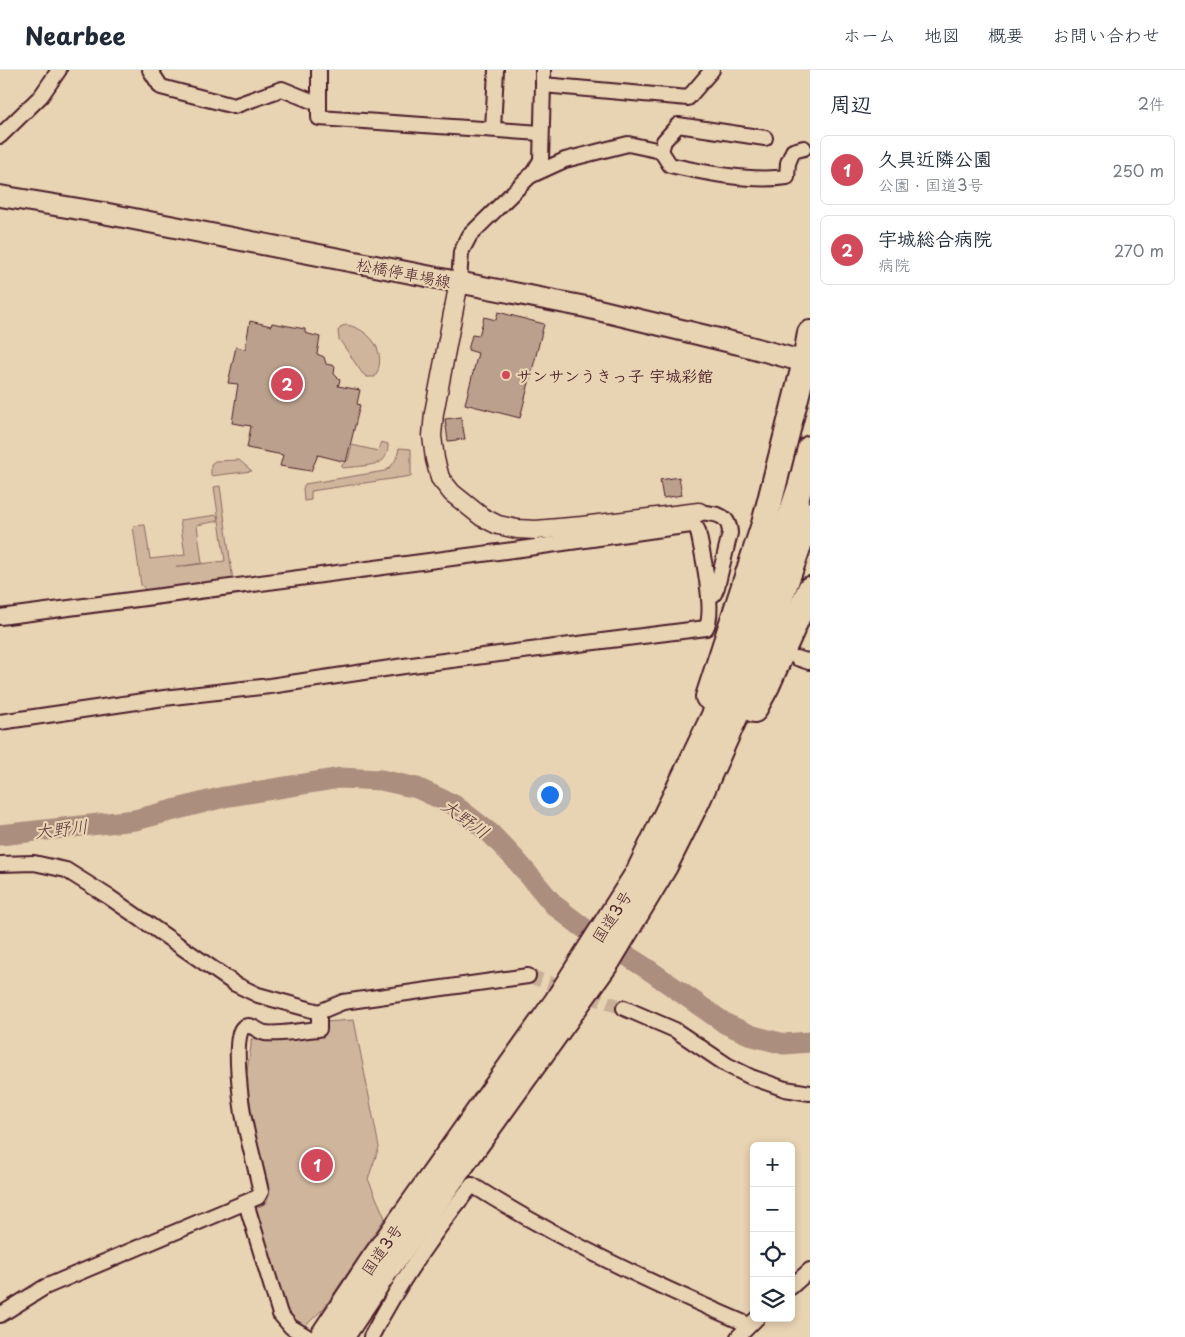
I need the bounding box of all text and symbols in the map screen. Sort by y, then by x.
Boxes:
text: Nearbee [25,17,126,53]
text: ホーム [843,21,896,48]
text: 地図 [924,21,960,48]
text: 概要 [988,21,1024,48]
text: お問い合わせ [1052,21,1160,48]
text: 周辺 [830,87,872,119]
text: 2件 [1138,91,1165,115]
text: 久具近隣公園 [878,144,992,172]
text: 1 [843,158,851,182]
text: 250 m [1113,158,1164,182]
text: 公園 · 国道3号 [878,172,984,196]
text: 宇城総合病院 [878,224,992,252]
text: 2 [841,238,853,262]
text: 270 m [1114,238,1164,262]
street label: 松橋停車場線 [355,251,453,293]
text: 病院 [878,252,910,276]
place label: サンサンうきっ子 宇城彩館 [516,363,713,387]
pin: 2 [271,365,303,403]
marker: サンサンうきっ子 宇城彩館 [500,369,512,381]
your location [537,782,563,808]
water label: 大野川 [436,791,496,845]
water label: 大野川 [33,812,89,844]
street label: 国道3号 [585,885,637,947]
map controls [750,1142,795,1322]
button: + [750,1142,795,1187]
pin: 1 [301,1146,333,1184]
button: − [750,1187,795,1232]
street label: 国道3号 [354,1218,408,1280]
button: locate [750,1232,795,1277]
button: layers [750,1277,795,1322]

